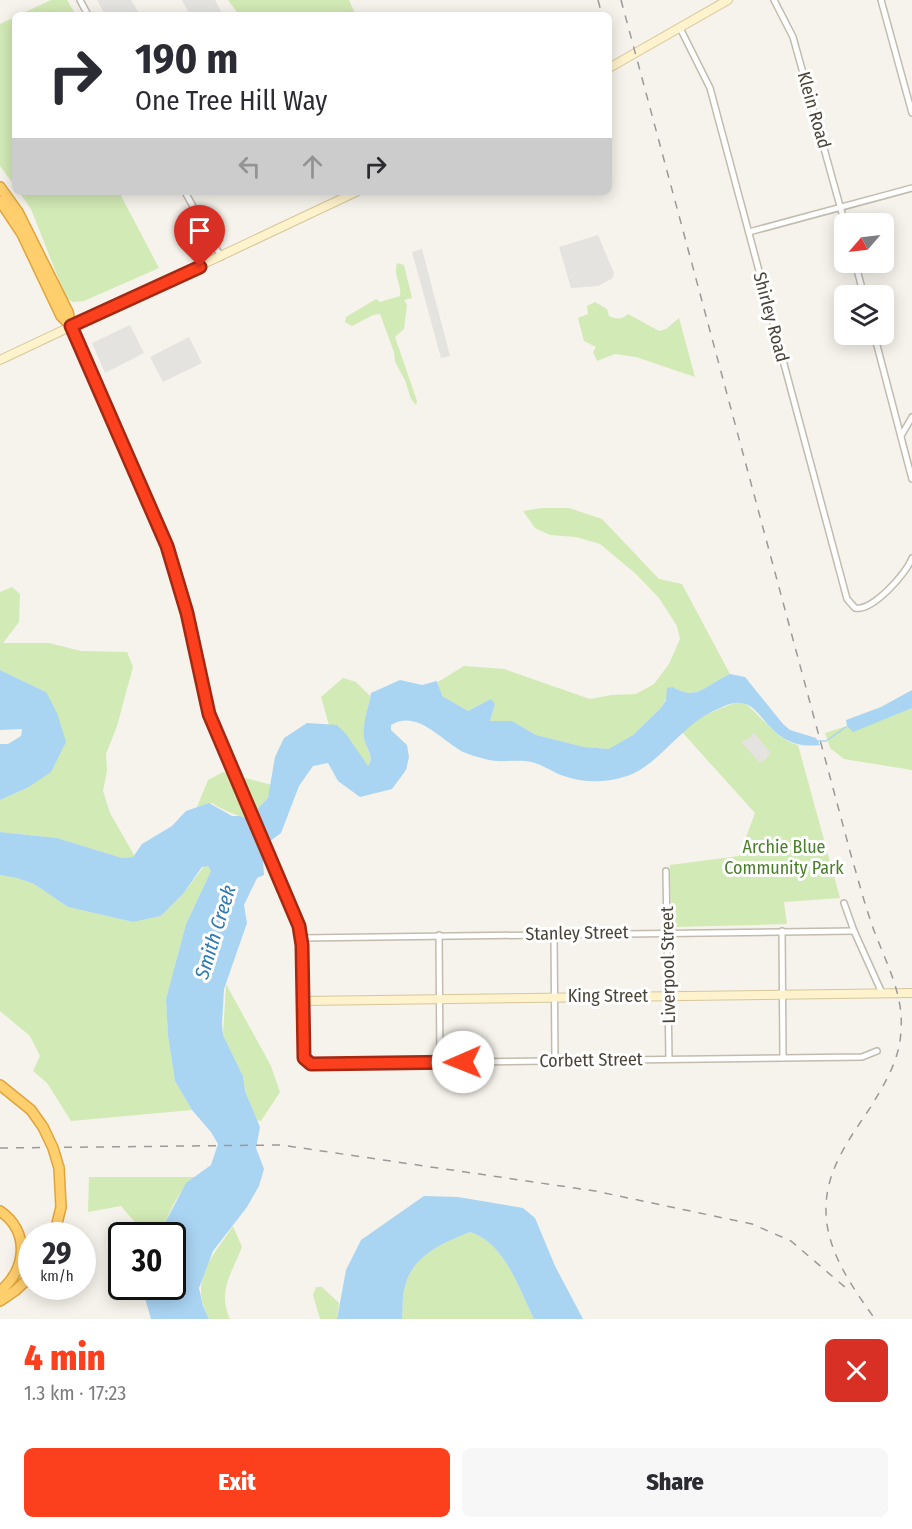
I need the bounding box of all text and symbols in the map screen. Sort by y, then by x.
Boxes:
text: 190 m [135,34,238,84]
icon: right [36,36,114,114]
street label: Klein Road [793,69,835,151]
text: One Tree Hill Way [135,85,327,117]
icon: left [233,150,266,183]
icon: ahead [296,150,329,183]
icon: right [359,150,392,183]
pin [174,205,225,267]
north arrow [834,213,894,273]
map controls [834,213,894,345]
icon: arrive [183,214,216,247]
street label: Shirley Road [748,270,794,364]
button: layers [834,285,894,345]
park label: Archie Blue Community Park [724,836,844,879]
water label: Smith Creek [189,882,241,983]
street label: Liverpool Street [656,906,680,1024]
street label: Stanley Street [525,921,629,945]
street label: King Street [568,985,648,1007]
position arrow [431,1030,495,1094]
street label: Corbett Street [539,1048,643,1072]
speed limit sign: 30 [108,1222,186,1300]
text: 29 [42,1236,72,1272]
text: km/h [40,1267,74,1285]
text: 4 min [24,1336,106,1380]
button: close [825,1339,888,1402]
text: 1.3 km · 17:23 [24,1381,126,1405]
button: Exit [24,1448,450,1517]
button: Share [462,1448,888,1517]

